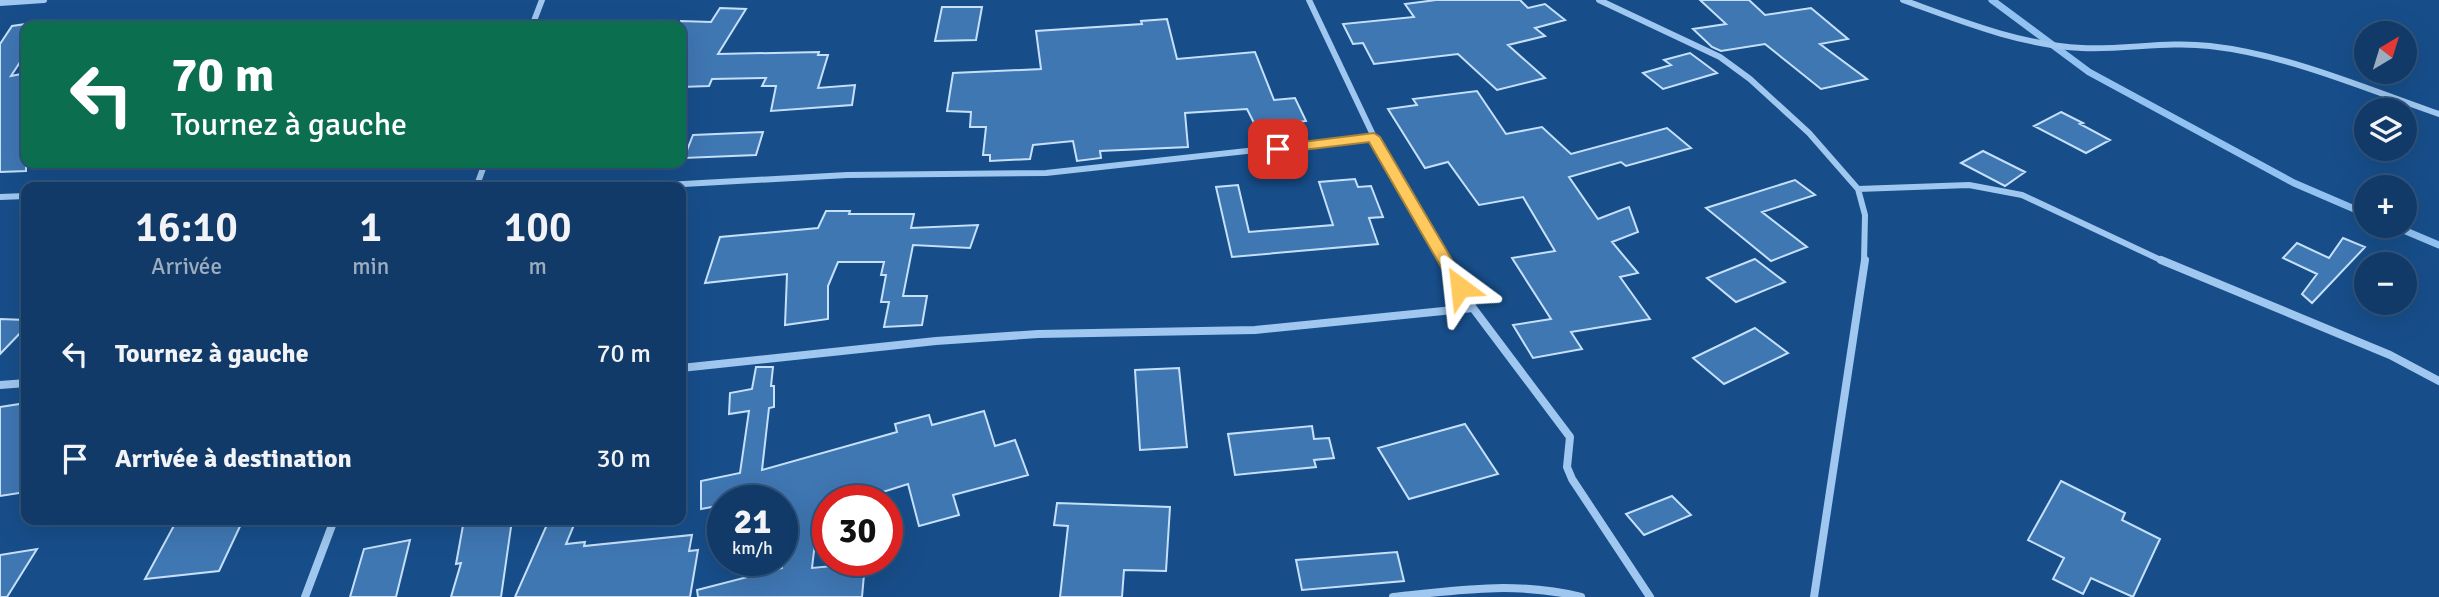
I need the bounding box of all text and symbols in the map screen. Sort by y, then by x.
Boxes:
north arrow [2354,21,2417,84]
map controls [2354,21,2417,315]
text: 70 m [171,45,274,105]
icon: left [56,49,147,140]
button: layers [2354,98,2417,161]
text: Tournez à gauche [171,105,407,144]
pin [1248,119,1308,179]
icon: arrive [1259,130,1297,168]
button: + [2354,175,2417,238]
text: 16:10 [135,202,238,253]
text: 1 [359,202,382,253]
text: 100 [504,202,572,253]
position arrow [1423,250,1497,324]
text: Arrivée [151,252,222,281]
text: min [352,252,389,281]
text: m [528,252,547,281]
button: − [2354,252,2417,315]
icon: left [56,335,94,373]
text: Tournez à gauche [115,338,309,370]
text: 70 m [596,338,651,370]
icon: arrive [56,440,94,478]
text: Arrivée à destination [115,443,352,475]
text: 30 m [596,443,651,475]
speed limit sign: 30 [812,485,903,576]
text: 21 [734,500,771,543]
text: km/h [732,537,773,559]

